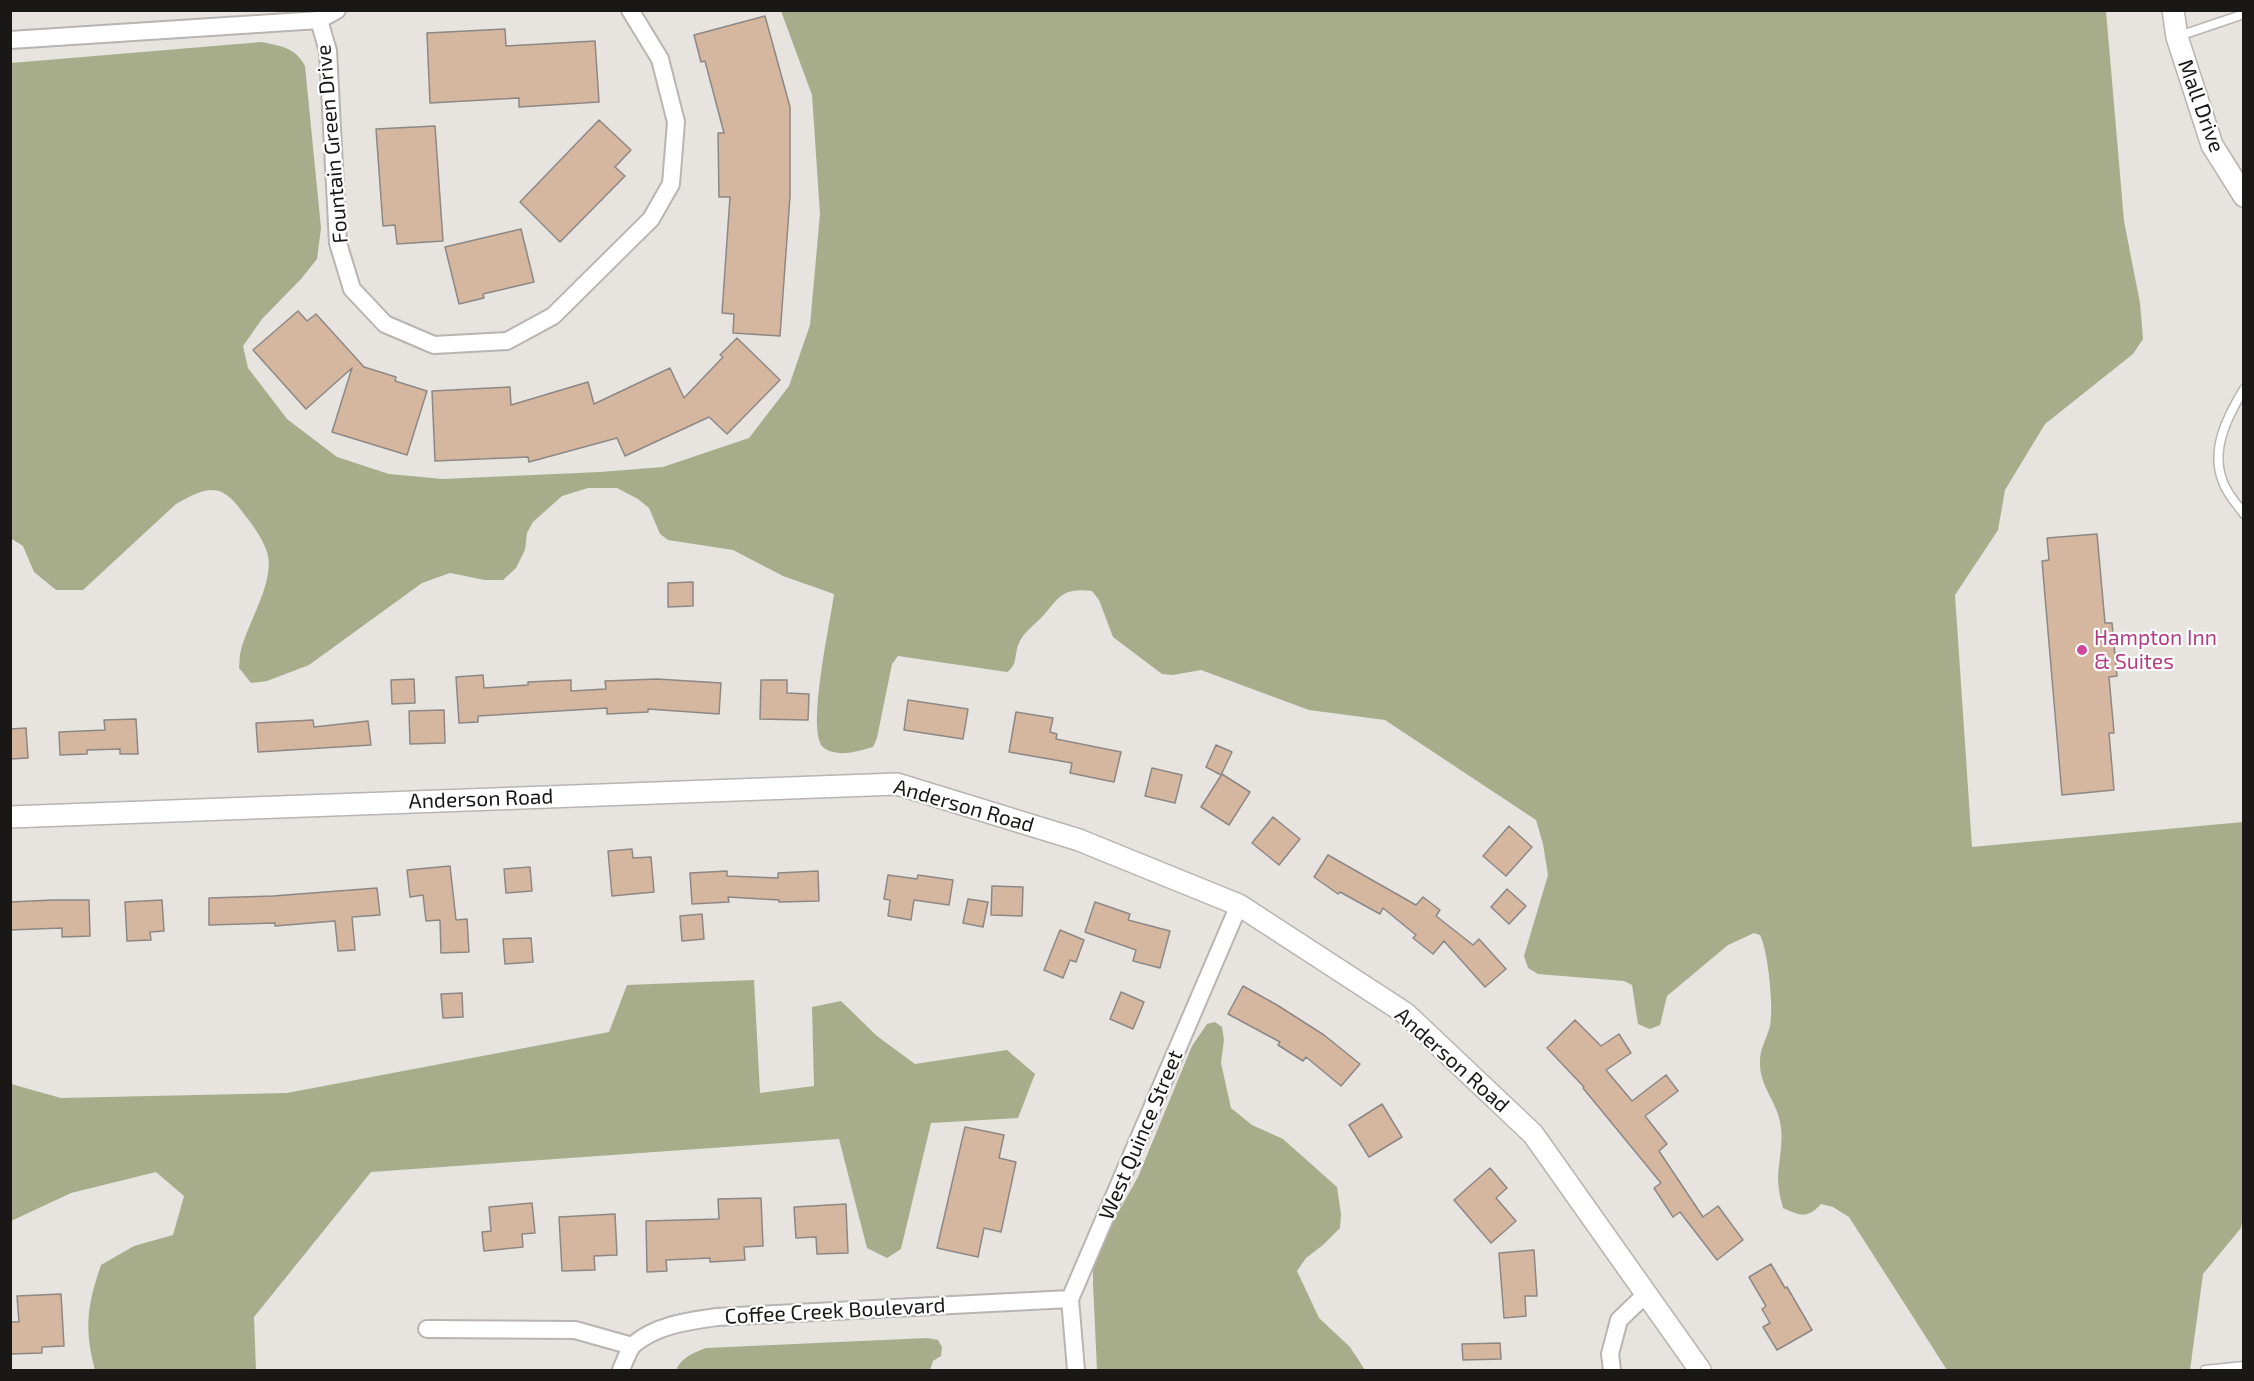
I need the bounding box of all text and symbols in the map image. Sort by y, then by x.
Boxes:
street label: Fountain Green Drive [311,44,353,244]
street label: Mall Drive [2173,56,2229,156]
place label: Hampton Inn & Suites [2094,625,2217,675]
marker: Hampton Inn & Suites [2075,643,2089,657]
street label: Anderson Road [891,774,1037,838]
street label: Anderson Road [408,784,554,814]
street label: Anderson Road [1390,1002,1514,1118]
street label: West Quince Street [1094,1046,1188,1224]
street label: Coffee Creek Boulevard [724,1293,946,1329]

